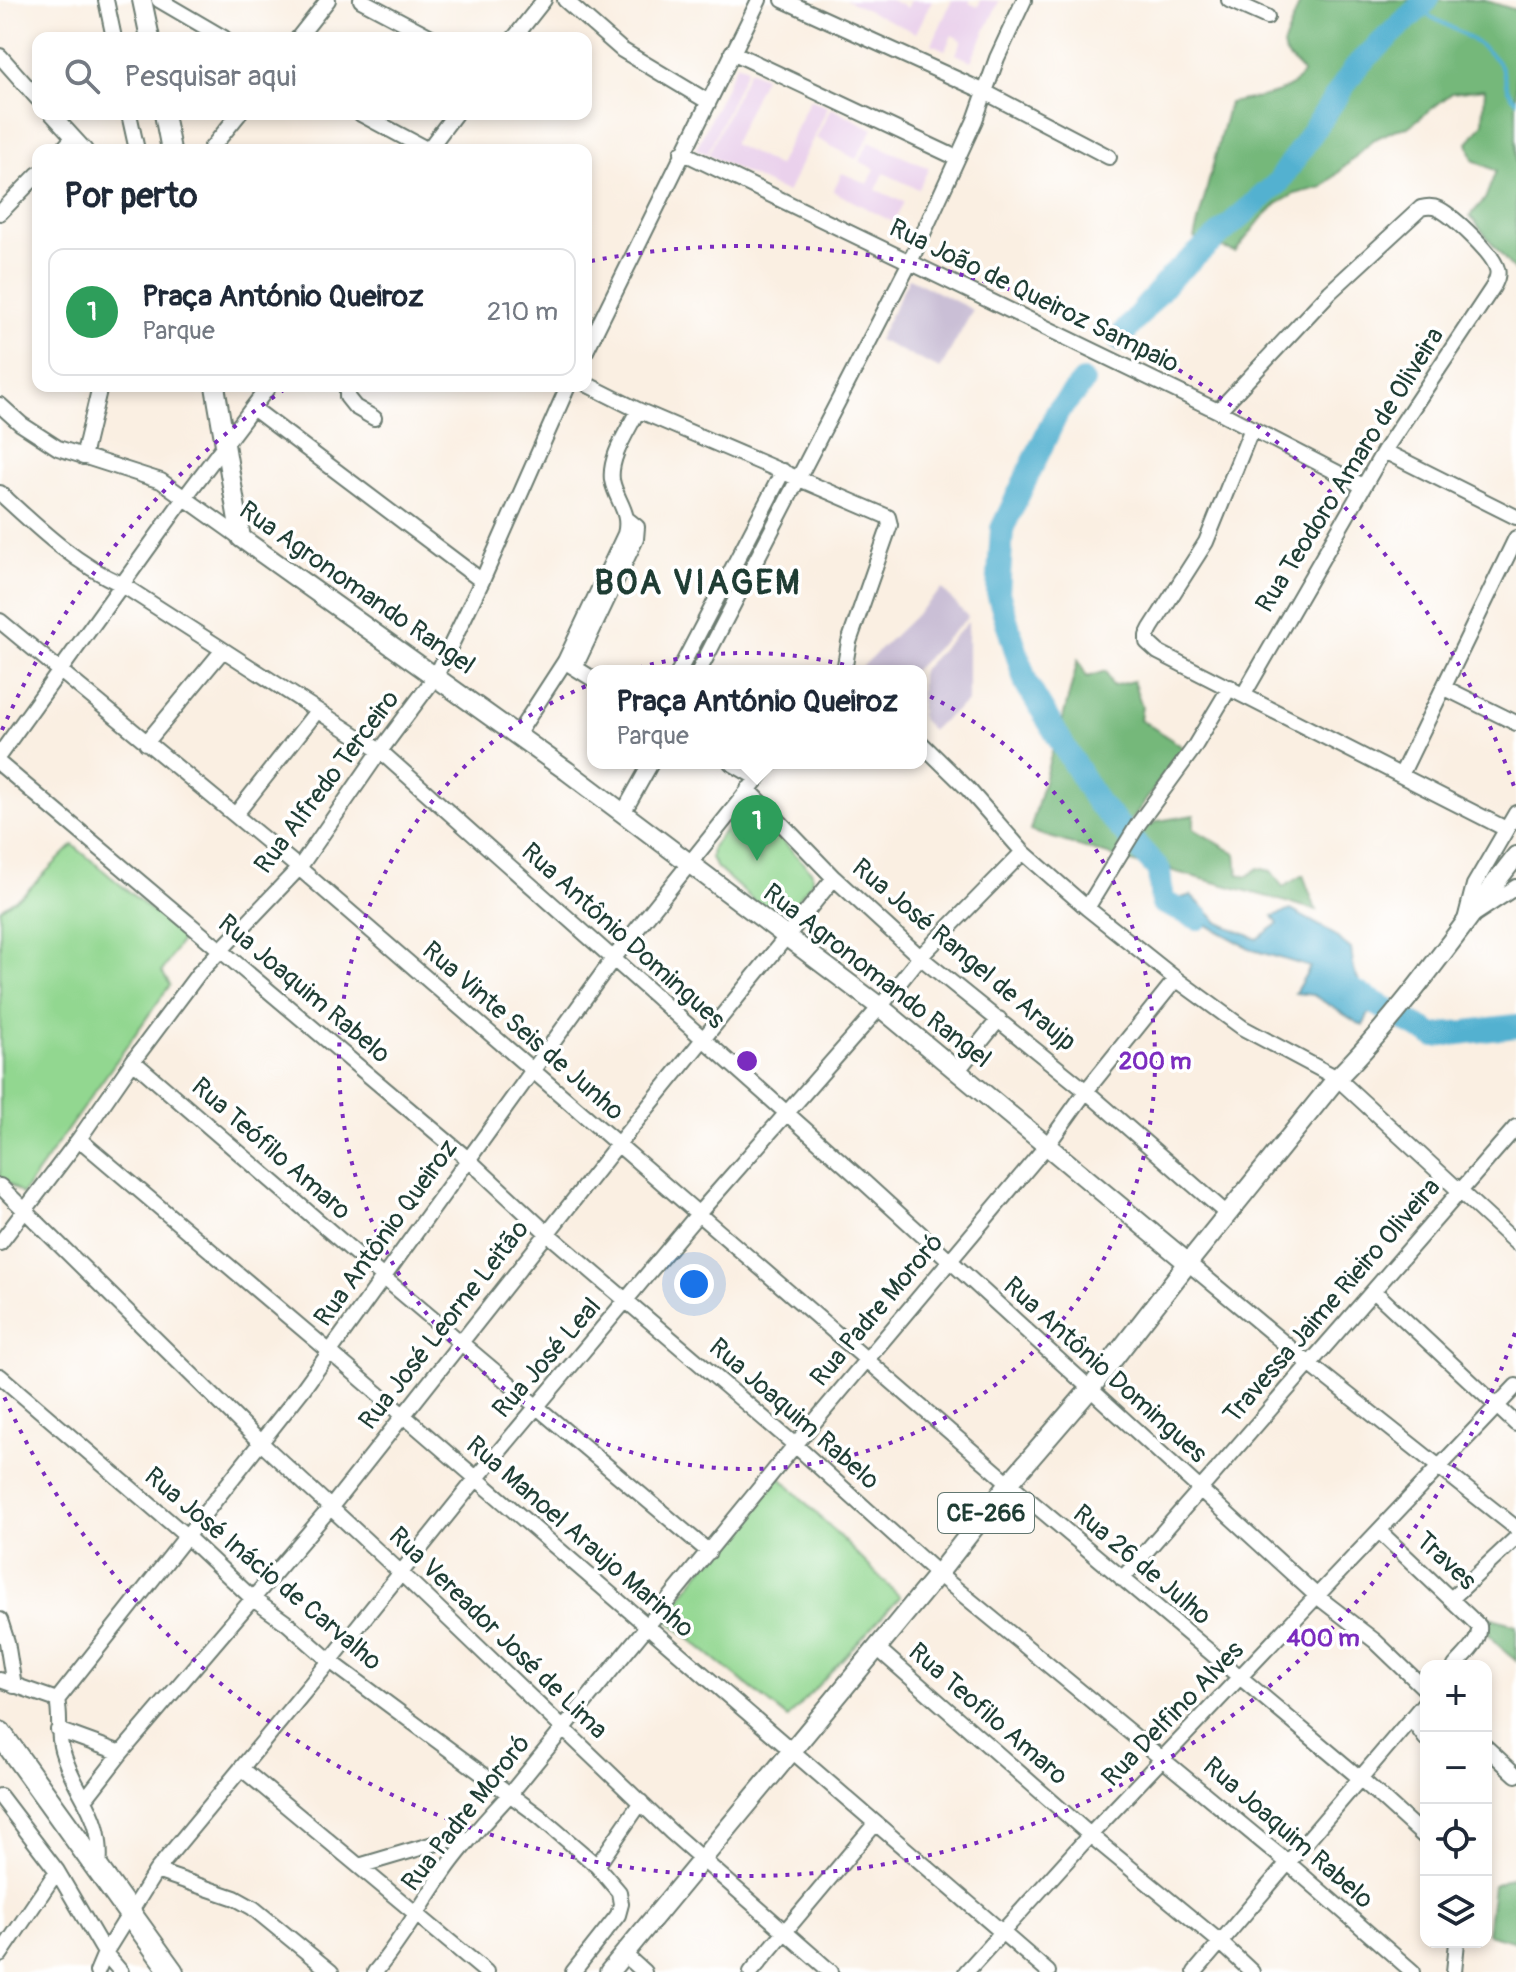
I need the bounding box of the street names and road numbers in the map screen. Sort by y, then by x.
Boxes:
street label: Rua João de Queiroz Sampaio [884,212,1184,380]
street label: Rua Teodoro Amaro de Oliveira [1249,322,1451,618]
street label: Rua Agronomando Rangel [233,494,481,682]
street label: Rua Alfredo Terceiro [248,684,406,880]
street label: Rua Antônio Domingues [515,836,732,1036]
street label: Rua José Rangel de Araujp [845,852,1083,1058]
street label: Rua Agronomando Rangel [757,877,997,1075]
street label: Rua Joaquim Rabelo [211,908,397,1070]
street label: Rua Vinte Seis de Junho [416,935,630,1127]
street label: Rua Teófilo Amaro [185,1071,357,1227]
street label: Rua Antônio Queiroz [307,1133,465,1333]
street label: Travessa Jaime Rieiro Oliveira [1217,1172,1447,1430]
street label: Rua José Leorne Leitão [352,1214,536,1436]
street label: Rua Padre Mororó [804,1227,950,1393]
street label: Rua Antônio Domingues [997,1270,1214,1470]
street label: Rua José Leal [486,1291,608,1425]
street label: Rua Joaquim Rabelo [702,1331,886,1497]
street label: Rua Manoel Araujo Marinho [460,1429,701,1645]
street label: Rua José Inácio de Carvalho [138,1460,388,1678]
road number: CE-266 [938,1493,1034,1533]
street label: Rua 26 de Julho [1066,1498,1218,1632]
street label: Rua Vereador José de Lima [382,1520,614,1746]
street label: Traves [1409,1525,1483,1597]
street label: Rua Delfino Alves [1095,1634,1251,1794]
street label: Rua Teofilo Amaro [902,1636,1074,1792]
street label: Rua Padre Mororó [395,1728,537,1898]
street label: Rua Joaquim Rabelo [1196,1750,1380,1916]

